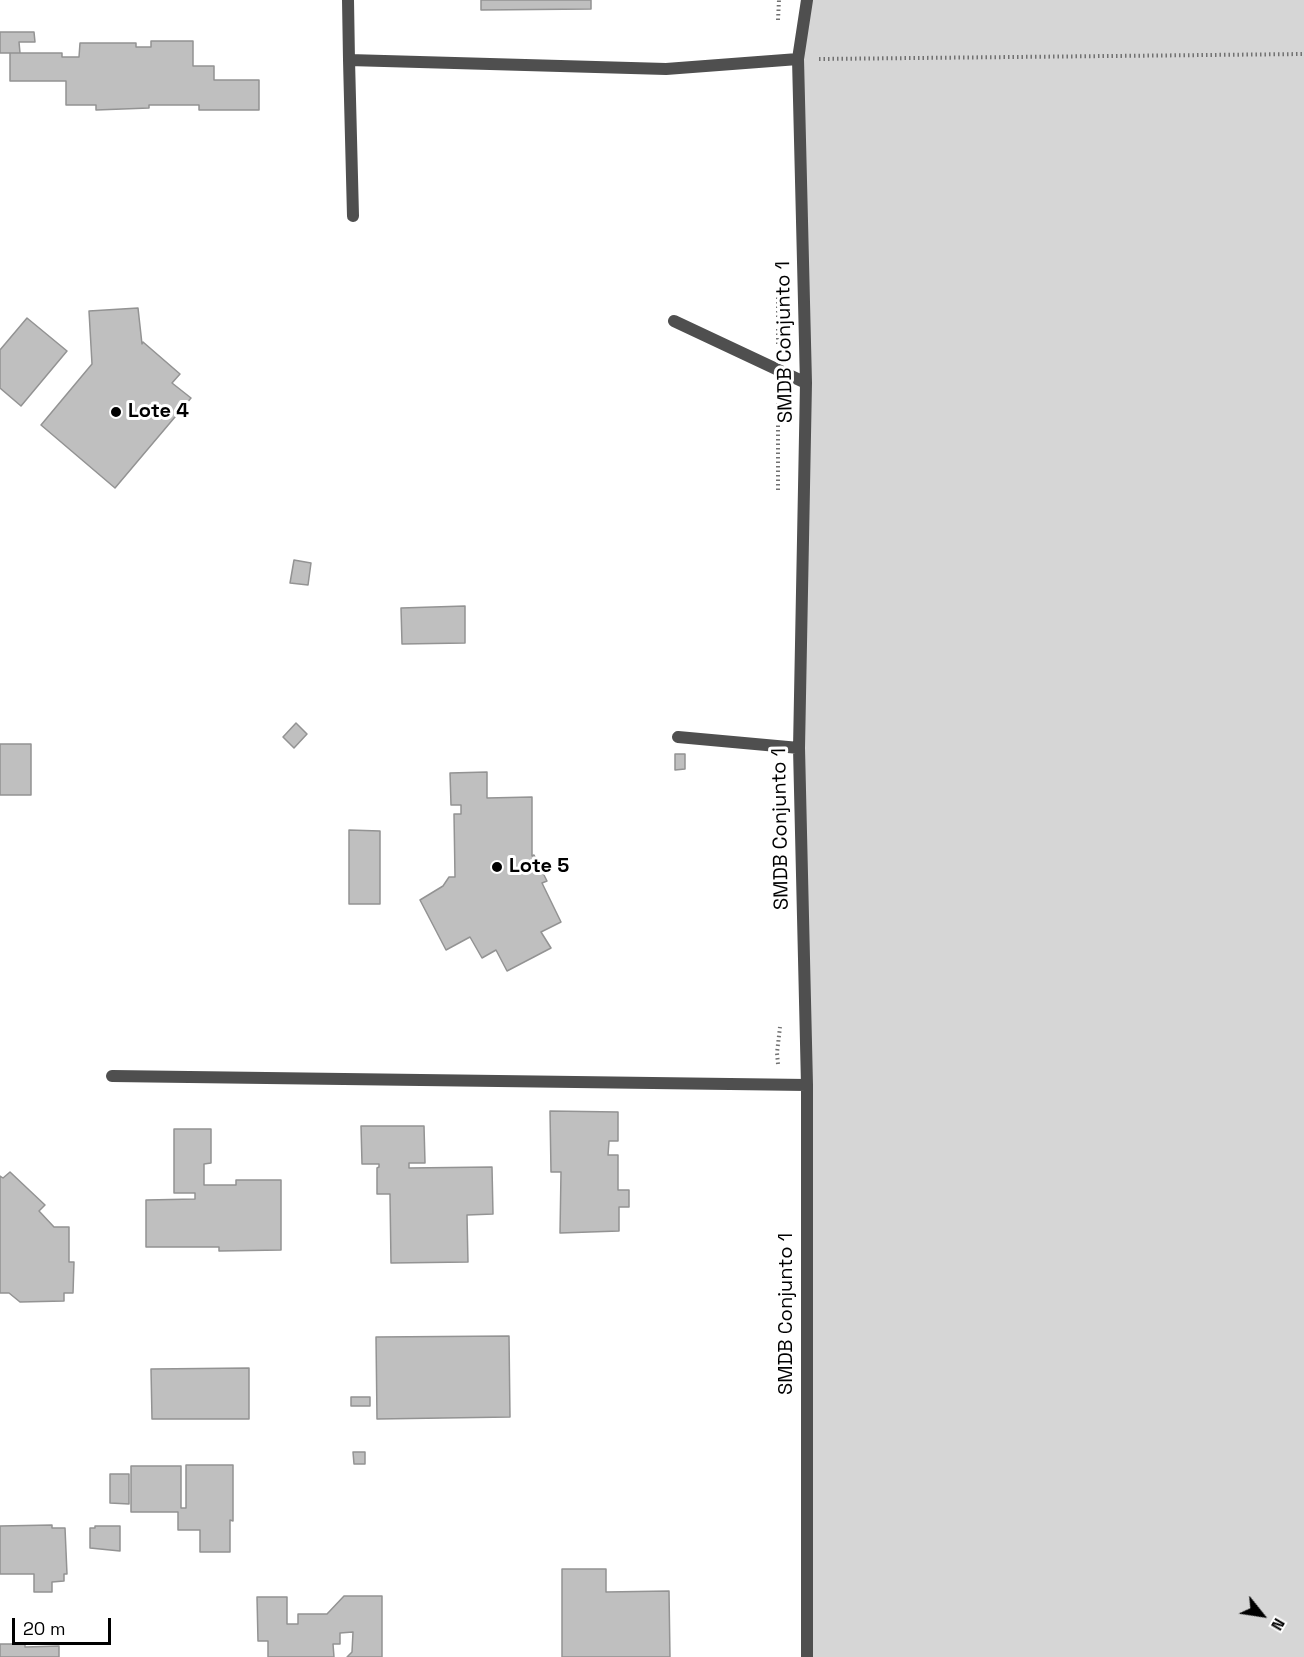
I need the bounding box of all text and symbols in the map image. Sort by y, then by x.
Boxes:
street label: SMDB Conjunto 1 [772,261,798,423]
place label: Lote 4 [128,400,189,424]
marker: Lote 4 [109,405,123,419]
street label: SMDB Conjunto 1 [768,748,794,910]
place label: Lote 5 [509,855,569,879]
marker: Lote 5 [490,860,504,874]
street label: SMDB Conjunto 1 [775,1233,799,1395]
north arrow [1232,1585,1292,1645]
scale bar [15,1606,114,1644]
text: N [1266,1614,1290,1634]
text: 20 m [23,1617,66,1640]

